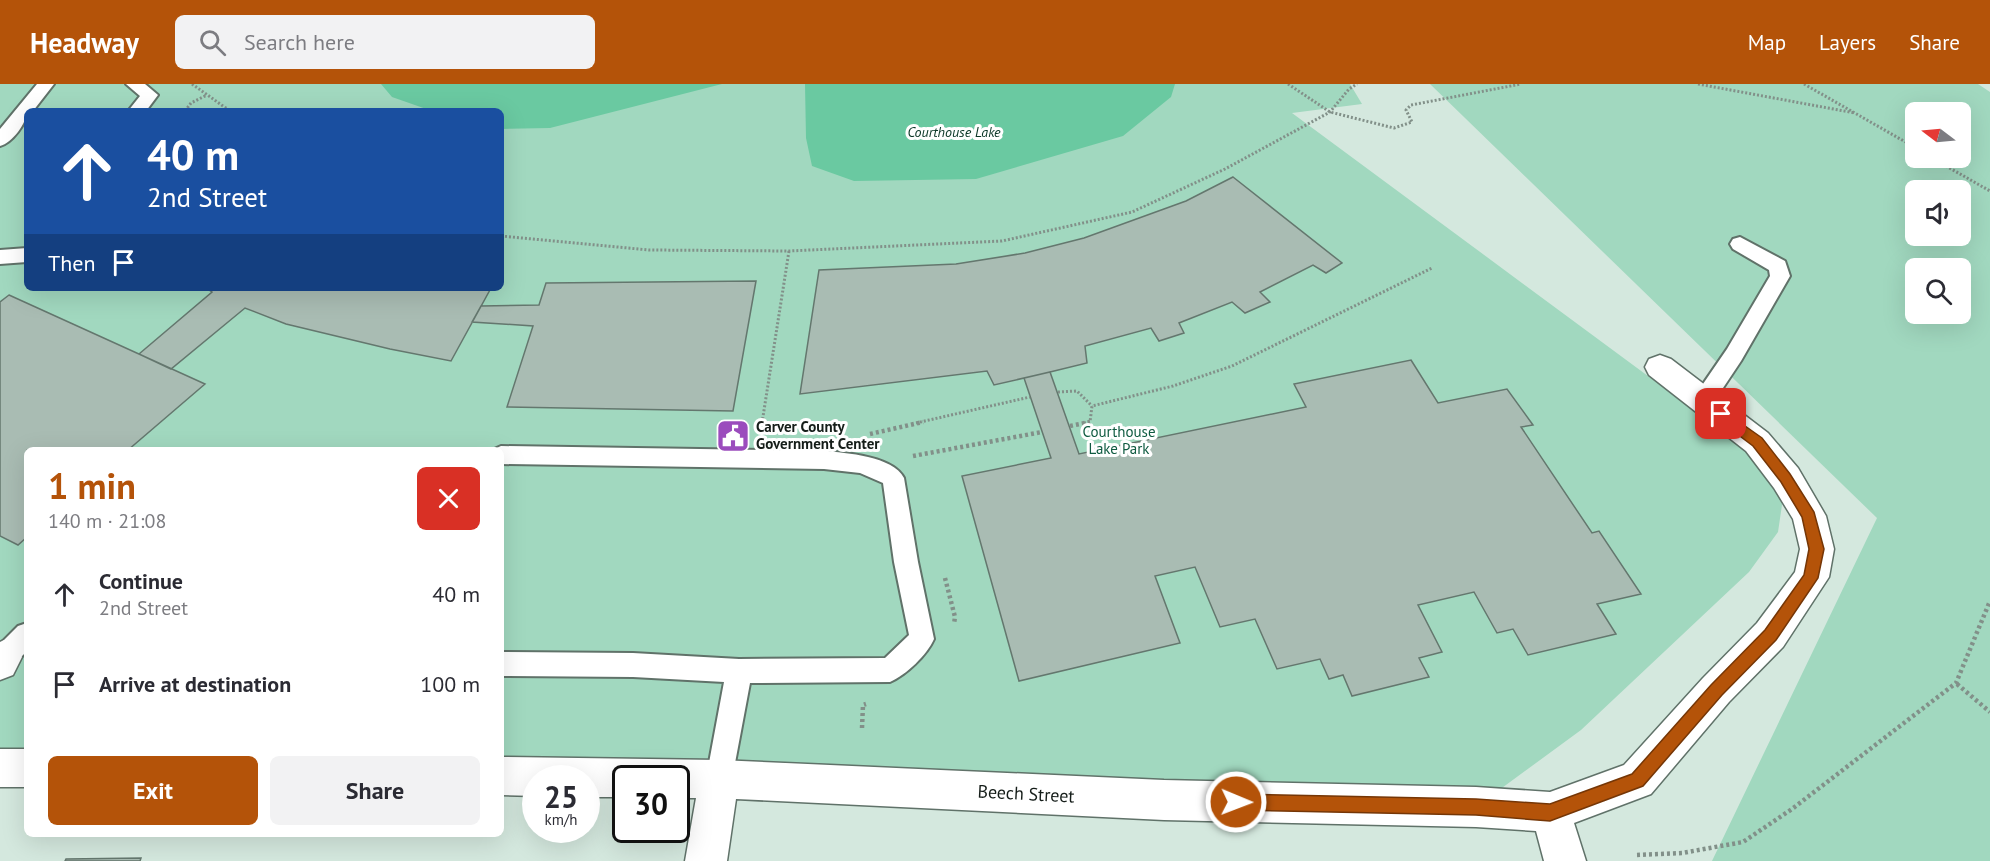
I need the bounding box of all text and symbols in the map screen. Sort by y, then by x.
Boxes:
search box [175,15,595,69]
text: Headway [30,24,139,61]
icon: search [196,26,229,59]
text: Search here [244,28,355,56]
text: Map [1748,29,1786,56]
text: Layers [1819,29,1876,56]
text: Share [1909,29,1960,56]
north arrow [1905,102,1971,168]
map controls [1905,102,1971,324]
water label: Courthouse Lake [907,123,1001,141]
text: 40 m [147,127,239,182]
icon: ahead [48,132,126,210]
text: 2nd Street [147,180,267,214]
button: sound [1905,180,1971,246]
icon: arrive [107,246,140,279]
text: Then [48,249,95,277]
button: search [1905,258,1971,324]
pin [1695,388,1746,439]
icon: arrive [1704,397,1737,430]
place label: Carver County Government Center [756,417,880,453]
public building icon: Carver County Government Center [715,418,751,454]
park label: Courthouse Lake Park [1082,422,1156,458]
text: 1 min [48,462,136,509]
button: close [417,467,480,530]
text: 140 m · 21:08 [48,508,166,534]
text: Continue [99,567,183,595]
icon: ahead [48,578,81,611]
text: 40 m [432,580,480,608]
text: 2nd Street [99,595,188,621]
icon: arrive [48,668,81,701]
text: Arrive at destination [99,670,291,698]
text: 100 m [420,670,480,698]
button: Exit [48,756,258,825]
button: Share [270,756,480,825]
speed limit sign: 30 [612,765,690,843]
position arrow [1204,770,1268,834]
text: 25 [544,777,578,816]
street label: Beech Street [977,779,1075,808]
text: km/h [545,810,577,829]

